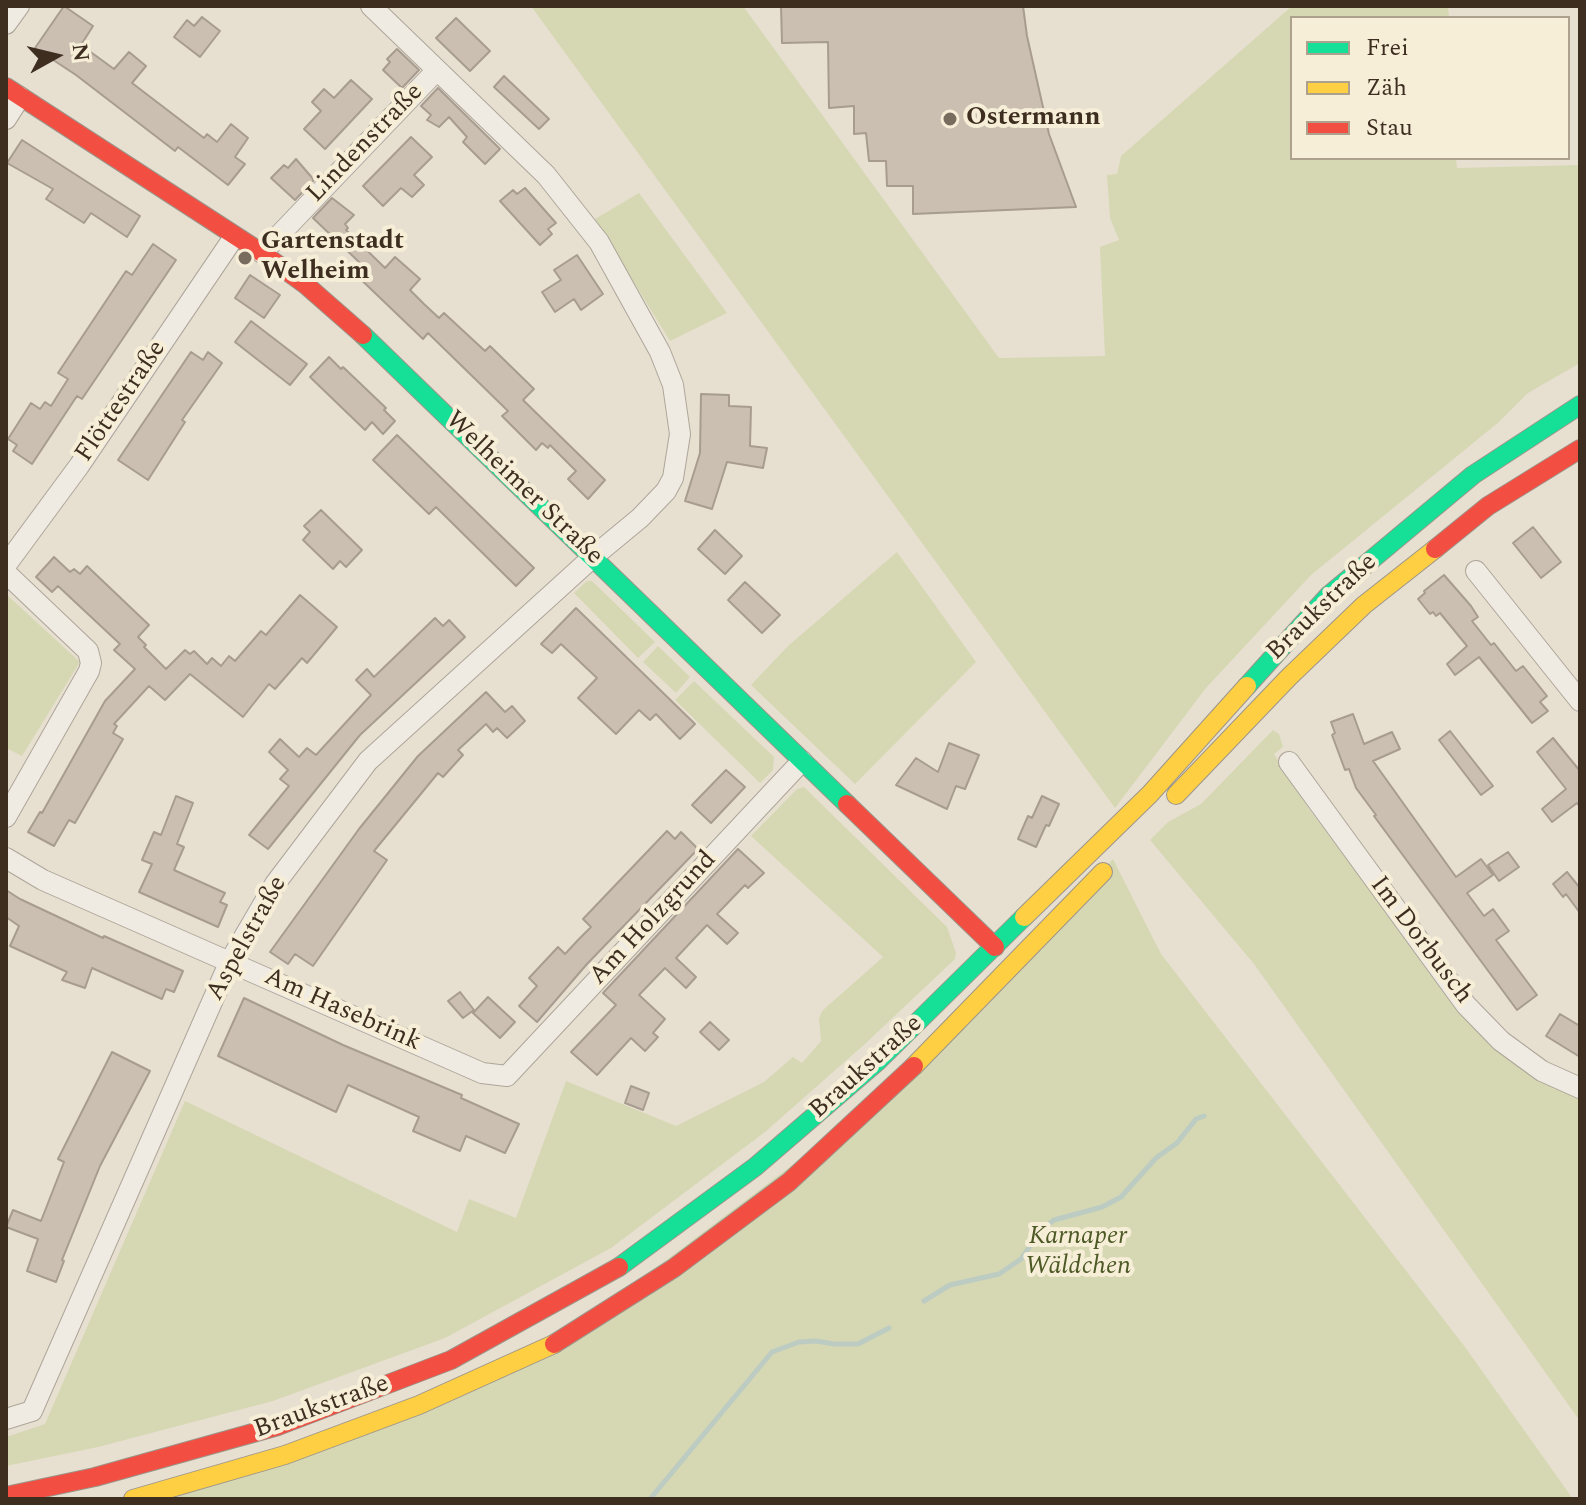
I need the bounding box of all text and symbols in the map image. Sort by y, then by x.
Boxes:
north arrow [16,16,96,96]
legend [1290,16,1570,160]
text: Frei [1366,30,1409,66]
text: N [63,41,98,64]
text: Zäh [1366,70,1407,106]
street label: Lindenstraße [301,78,431,210]
place label: Ostermann [966,103,1100,135]
marker: Ostermann [941,110,959,128]
text: Stau [1366,110,1413,146]
place label: Gartenstadt Welheim [261,227,404,288]
marker: Gartenstadt Welheim [236,249,254,267]
street label: Flöttestraße [70,335,174,469]
street label: Welheimer Straße [437,406,609,572]
street label: Braukstraße [1261,548,1385,668]
street label: Am Holzgrund [584,845,724,993]
street label: Aspelstraße [201,871,295,1007]
street label: Im Dorbusch [1362,871,1478,1011]
street label: Am Hasebrink [259,962,425,1060]
street label: Braukstraße [804,1009,930,1127]
park label: Karnaper Wäldchen [1025,1222,1131,1284]
street label: Braukstraße [250,1369,394,1447]

